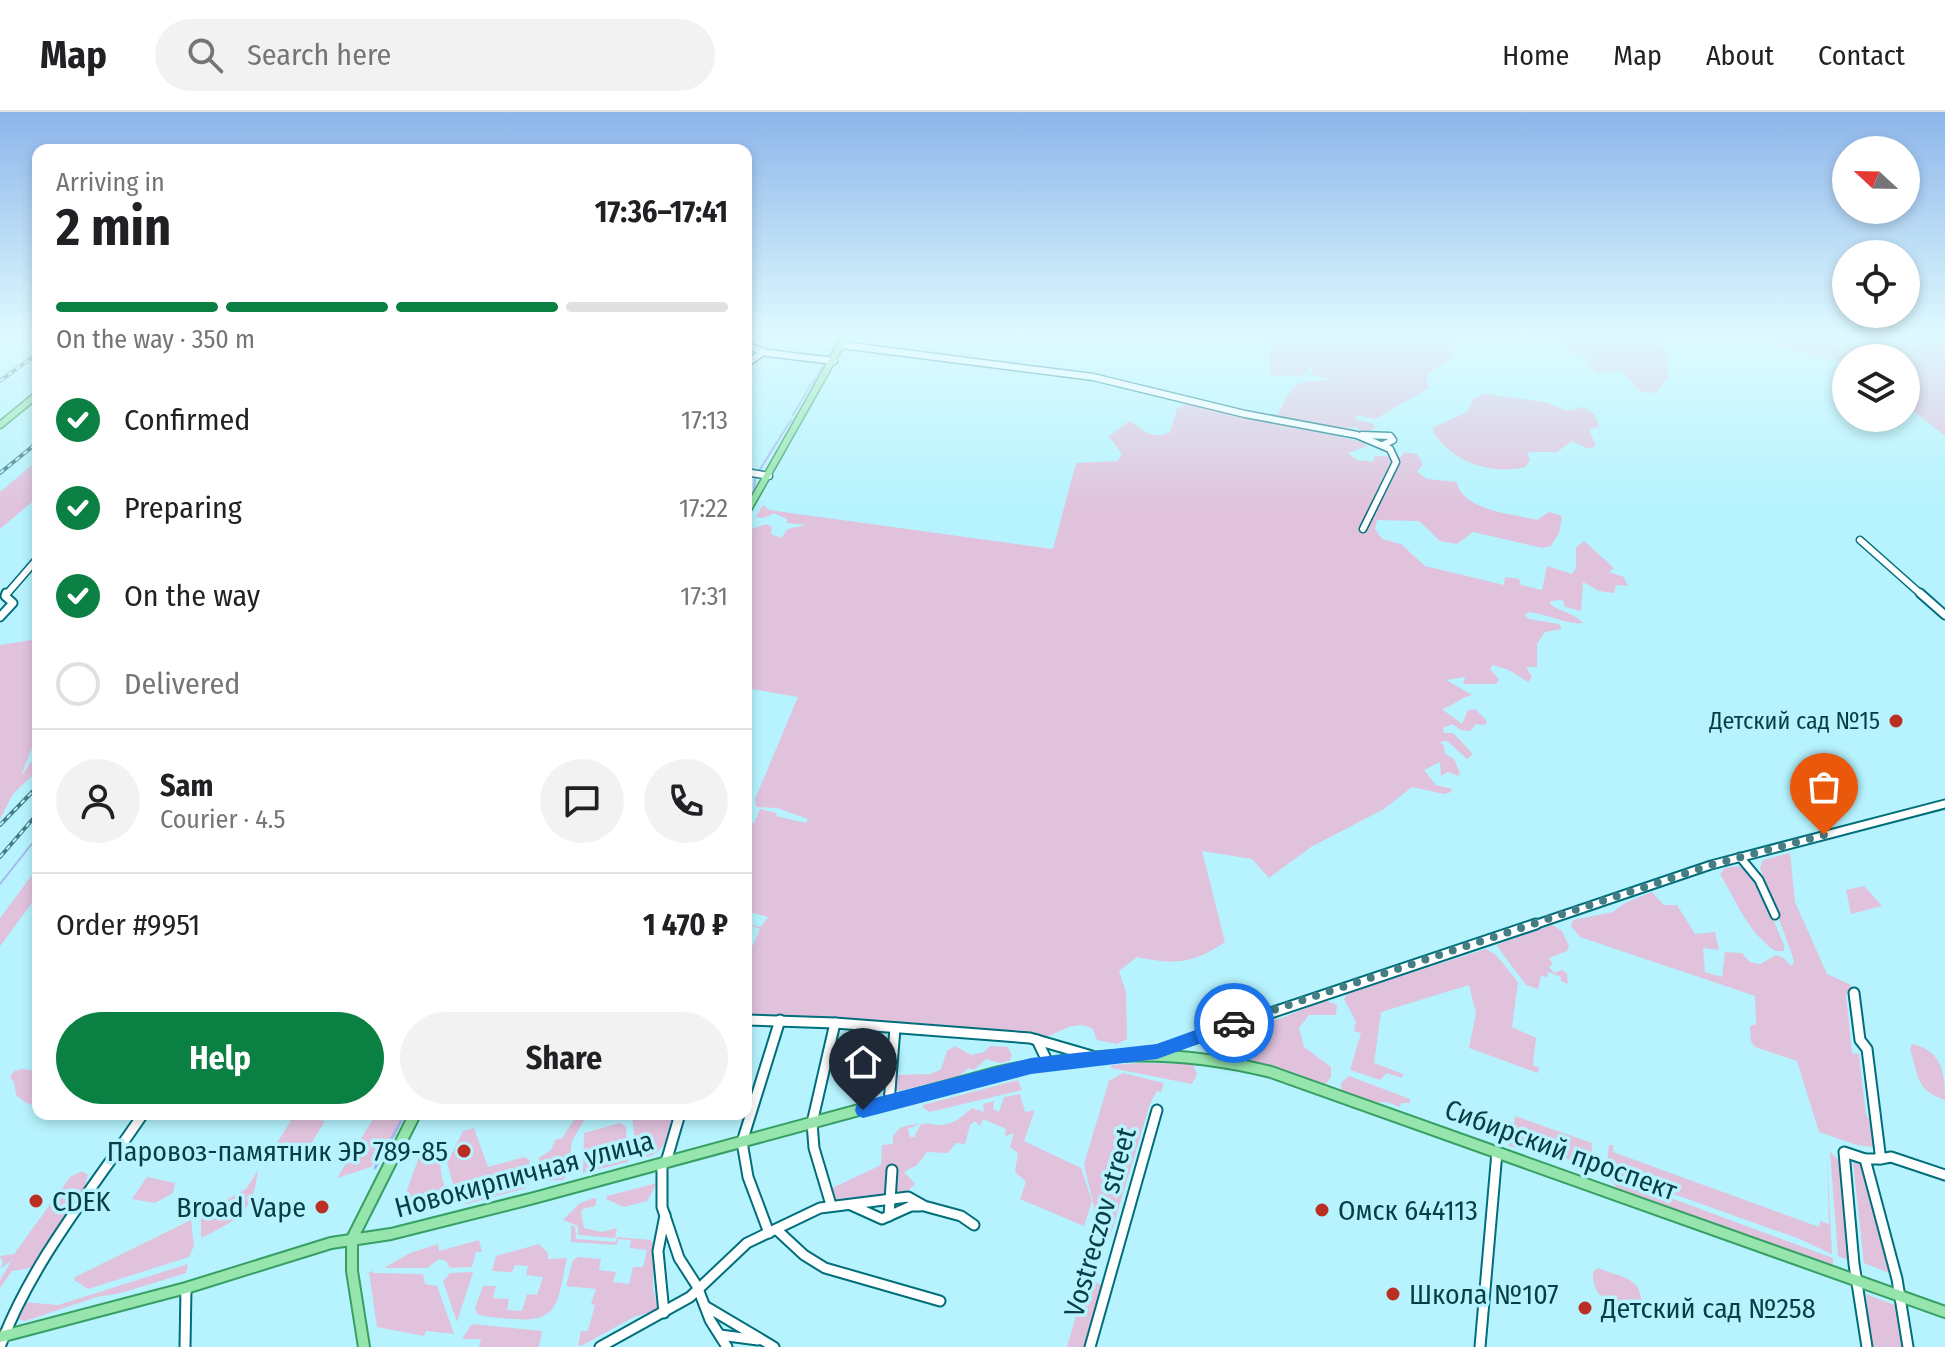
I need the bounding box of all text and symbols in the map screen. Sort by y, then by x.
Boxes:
search box [155,19,715,91]
text: Map [40,32,107,78]
icon: search [183,33,227,77]
text: Search here [247,37,391,73]
text: Home [1502,39,1569,72]
text: Map [1613,39,1662,72]
text: About [1706,39,1774,72]
text: Contact [1818,39,1905,72]
north arrow [1832,136,1920,224]
map controls [1832,136,1920,432]
text: Arriving in [56,167,165,198]
text: 17:36–17:41 [595,194,728,230]
text: 2 min [56,196,171,259]
button: locate [1832,240,1920,328]
text: On the way · 350 m [56,324,255,355]
button: layers [1832,344,1920,432]
icon: check [56,398,100,442]
text: Confirmed [124,402,250,438]
text: 17:13 [681,405,728,436]
icon: check [56,486,100,530]
text: Preparing [124,490,242,526]
text: 17:22 [679,493,728,524]
icon: check [56,574,100,618]
text: On the way [124,578,260,614]
text: 17:31 [680,581,728,612]
text: Delivered [124,666,240,702]
place label: Детский сад №15 [1708,707,1880,735]
marker: Детский сад №15 [1887,712,1905,730]
pin [1790,753,1858,835]
button: person [56,759,140,843]
button: chat [540,759,624,843]
button: phone [644,759,728,843]
icon: bag [1802,765,1846,809]
text: Sam [160,768,213,804]
text: Courier · 4.5 [160,804,286,835]
text: Order #9951 [56,907,200,943]
text: 1 470 ₽ [643,907,728,943]
courier [1194,983,1274,1063]
icon: car [1212,1001,1256,1045]
button: Help [56,1012,384,1104]
button: Share [400,1012,728,1104]
pin [829,1028,897,1110]
icon: home [841,1040,885,1084]
street label: Сибирский проспект [1440,1093,1682,1208]
street label: Vostreczov street [1057,1123,1143,1321]
street label: Новокирпичная улица [391,1124,657,1224]
place label: Паровоз-памятник ЭР 789-85 [107,1135,448,1168]
marker: Паровоз-памятник ЭР 789-85 [455,1142,473,1160]
place label: CDEK [52,1185,111,1218]
place label: Broad Vape [176,1191,306,1224]
marker: CDEK [27,1192,45,1210]
place label: Омск 644113 [1338,1194,1478,1227]
marker: Broad Vape [313,1198,331,1216]
marker: Омск 644113 [1313,1201,1331,1219]
place label: Школа №107 [1409,1278,1559,1311]
marker: Школа №107 [1384,1285,1402,1303]
place label: Детский сад №258 [1600,1292,1816,1325]
marker: Детский сад №258 [1576,1299,1594,1317]

